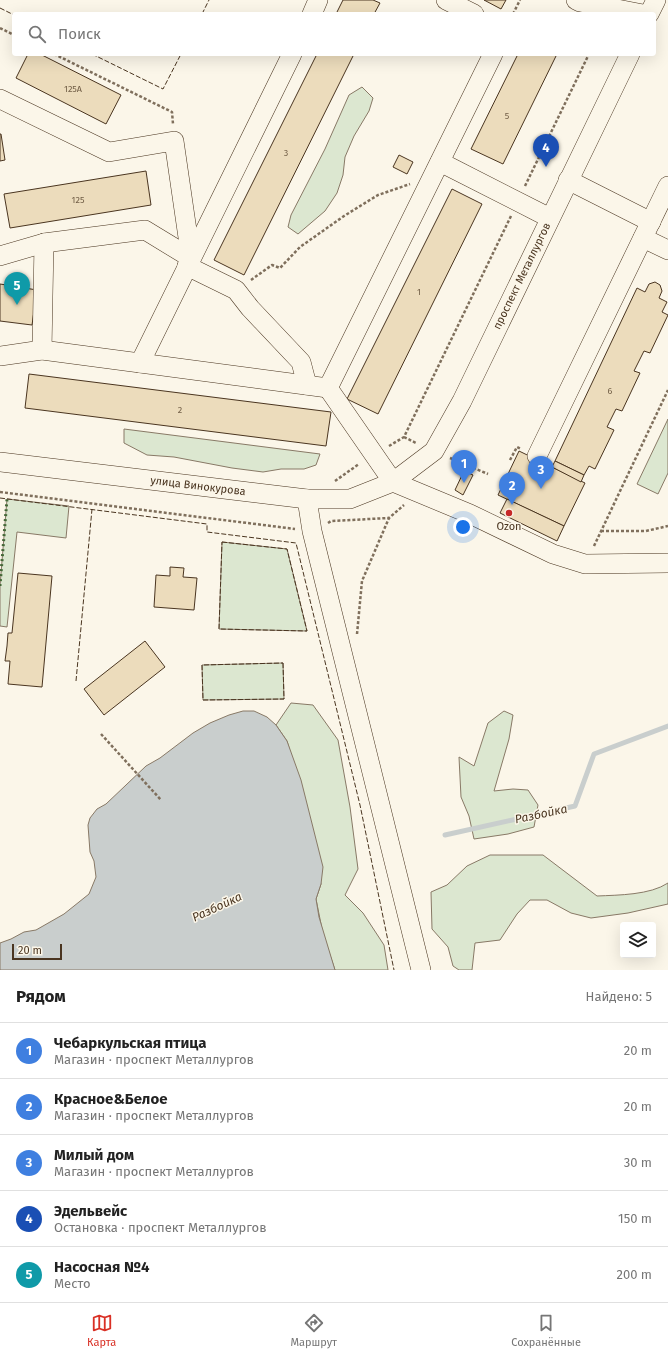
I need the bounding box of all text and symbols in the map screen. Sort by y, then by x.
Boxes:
search box [12,12,656,56]
icon: search [26,23,48,45]
text: Поиск [58,25,101,43]
house number: 125А [64,84,83,94]
house number: 5 [505,111,510,121]
pin: 4 [533,134,559,167]
house number: 3 [284,148,288,158]
house number: 125 [72,195,85,205]
street label: проспект Металлургов [490,220,554,332]
pin: 5 [4,272,30,305]
house number: 1 [417,287,421,297]
house number: 6 [608,386,613,396]
house number: 2 [178,405,182,415]
pin: 1 [451,450,477,483]
pin: 3 [528,456,554,489]
pin: 2 [499,472,525,505]
street label: улица Винокурова [150,474,246,498]
marker: Ozon [504,508,514,518]
your location [453,517,473,537]
place label: Ozon [496,520,522,533]
water label: Разбойка [514,802,569,826]
water label: Разбойка [190,889,244,925]
map controls [620,922,656,958]
button: layers [620,922,656,958]
scale bar [12,942,62,961]
text: 20 m [18,944,42,957]
text: Рядом [16,986,66,1007]
text: Найдено: 5 [586,989,652,1004]
text: Чебаркульская птица [54,1034,206,1052]
text: 1 [26,1043,32,1058]
text: 20 m [624,1043,652,1058]
text: Магазин · проспект Металлургов [54,1052,254,1067]
text: Красное&Белое [54,1090,167,1108]
text: 2 [26,1099,32,1114]
text: 20 m [624,1099,652,1114]
text: Магазин · проспект Металлургов [54,1108,254,1123]
text: Милый дом [54,1146,134,1164]
text: 3 [26,1155,32,1170]
text: 30 m [624,1155,652,1170]
text: Магазин · проспект Металлургов [54,1164,254,1179]
text: Эдельвейс [54,1202,127,1220]
text: 4 [25,1211,33,1226]
text: 150 m [618,1211,652,1226]
text: Остановка · проспект Металлургов [54,1220,266,1235]
text: Насосная №4 [54,1258,149,1276]
text: 5 [26,1267,32,1282]
text: 200 m [616,1267,652,1282]
text: Место [54,1276,91,1291]
tab: Карта [87,1312,116,1349]
tab: Маршрут [290,1312,337,1349]
tab: Сохранённые [511,1312,581,1349]

